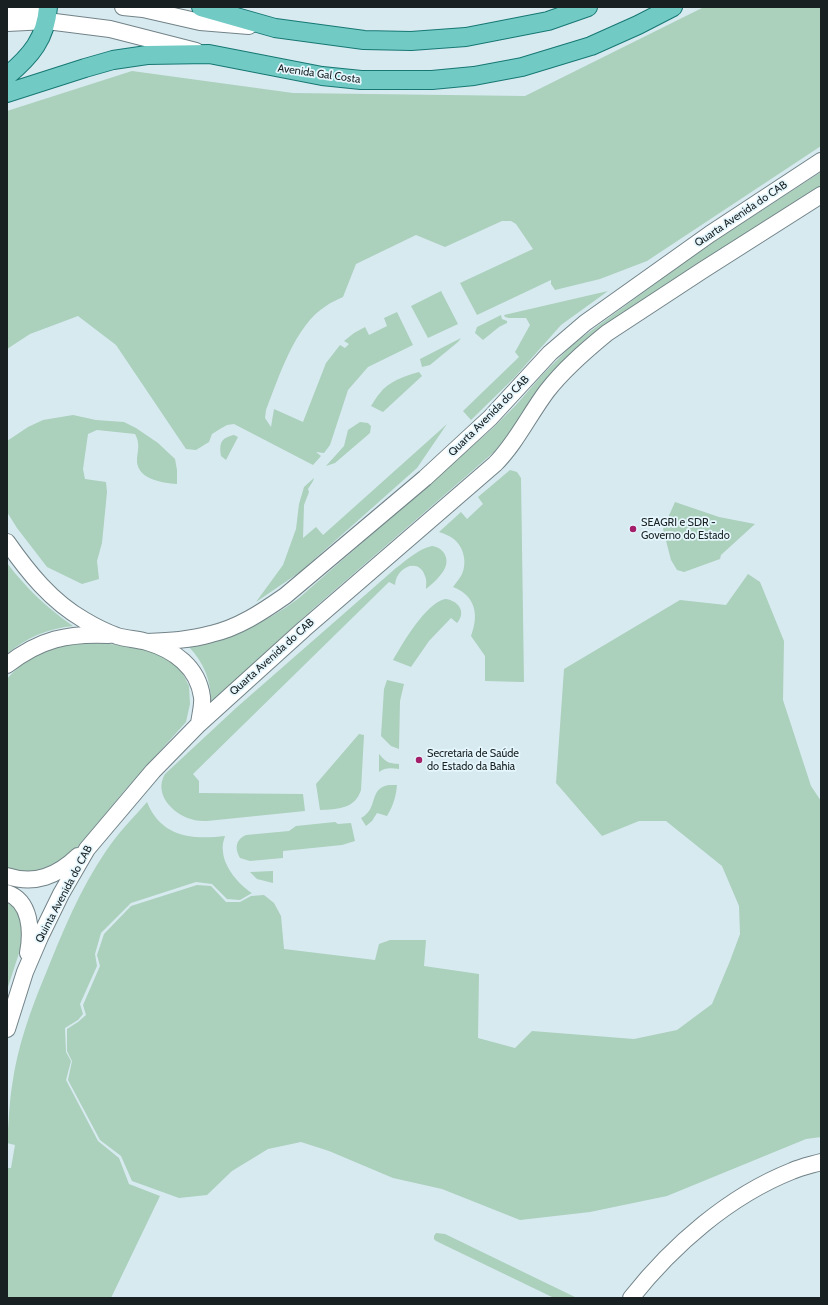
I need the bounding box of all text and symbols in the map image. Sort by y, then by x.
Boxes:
street label: Avenida Gal Costa [277,62,361,86]
street label: Quarta Avenida do CAB [692,178,790,250]
street label: Quarta Avenida do CAB [446,373,532,459]
place label: SEAGRI e SDR - Governo do Estado [641,516,730,542]
marker: SEAGRI e SDR - Governo do Estado [628,524,638,534]
street label: Quarta Avenida do CAB [227,616,317,698]
place label: Secretaria de Saúde do Estado da Bahia [427,747,519,773]
marker: Secretaria de Saúde do Estado da Bahia [414,755,424,765]
street label: Quinta Avenida do CAB [33,843,95,945]

